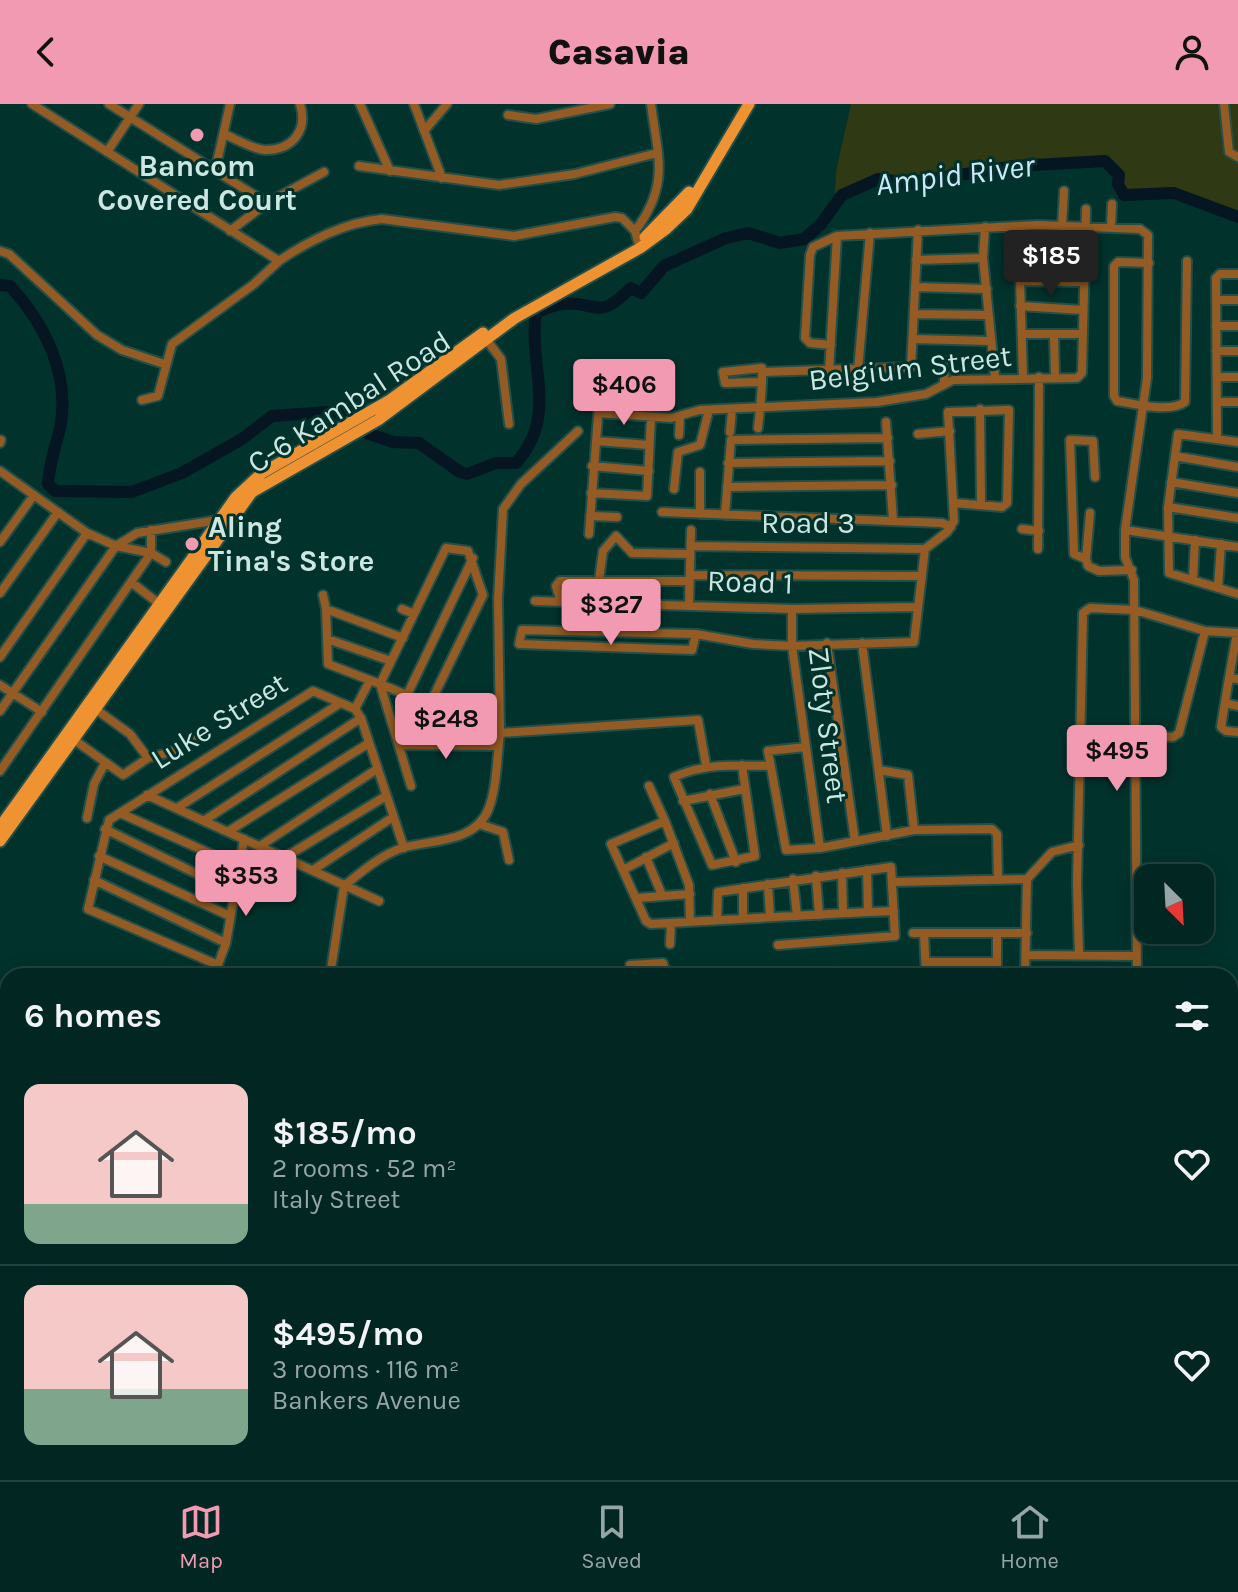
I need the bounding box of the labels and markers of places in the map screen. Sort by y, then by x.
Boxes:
marker: Bancom Covered Court [188,126,206,144]
place label: Bancom Covered Court [97,148,297,218]
pin: $185 [1004,230,1098,298]
pin: $406 [577,359,671,427]
place label: Aling Tina's Store [208,509,374,579]
marker: Aling Tina's Store [183,535,201,553]
pin: $327 [564,579,658,647]
pin: $248 [399,693,493,761]
pin: $495 [1070,725,1164,793]
pin: $353 [199,850,293,918]

